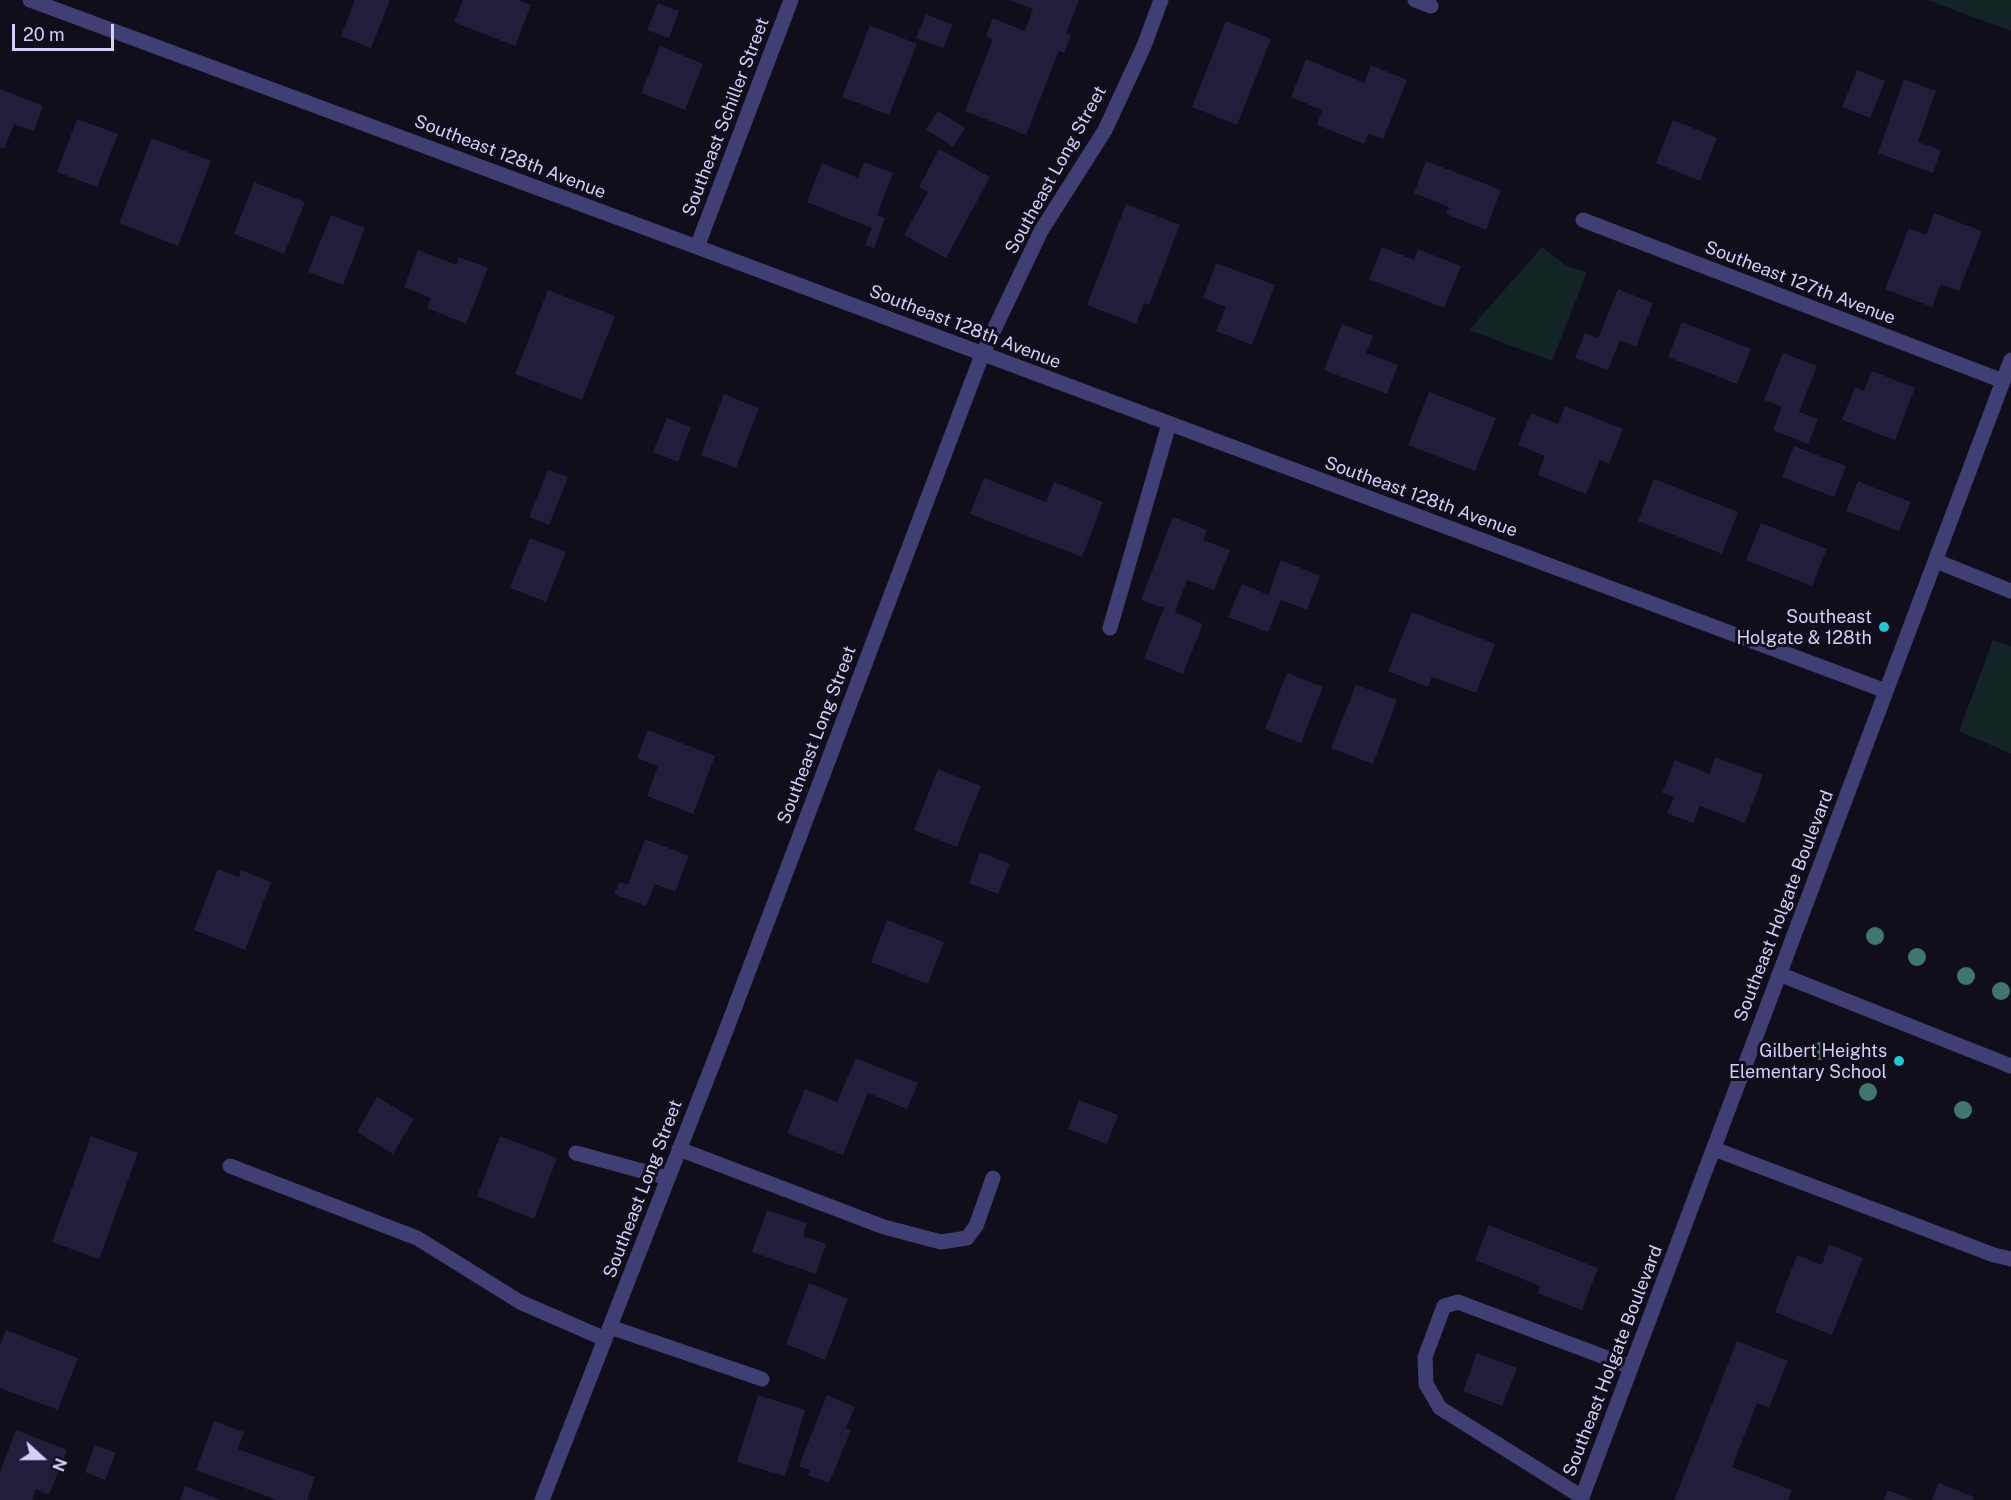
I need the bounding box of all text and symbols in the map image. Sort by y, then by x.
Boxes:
scale bar [15,12,117,50]
street label: Southeast Schiller Street [678,14,774,220]
text: 20 m [23,24,65,45]
street label: Southeast Long Street [1001,82,1111,258]
street label: Southeast 128th Avenue [411,110,609,204]
street label: Southeast 127th Avenue [1702,237,1898,329]
street label: Southeast 128th Avenue [866,280,1064,374]
street label: Southeast 128th Avenue [1322,452,1520,542]
place label: Southeast Holgate & 128th [1736,606,1872,648]
marker: Southeast Holgate & 128th [1877,620,1891,634]
street label: Southeast Long Street [773,643,861,827]
street label: Southeast Holgate Boulevard [1730,787,1838,1025]
place label: Gilbert Heights Elementary School [1729,1040,1887,1082]
marker: Gilbert Heights Elementary School [1892,1054,1906,1068]
street label: Southeast Long Street [599,1097,687,1281]
street label: Southeast Holgate Boulevard [1559,1242,1667,1480]
north arrow [12,1428,72,1488]
text: N [48,1455,70,1474]

